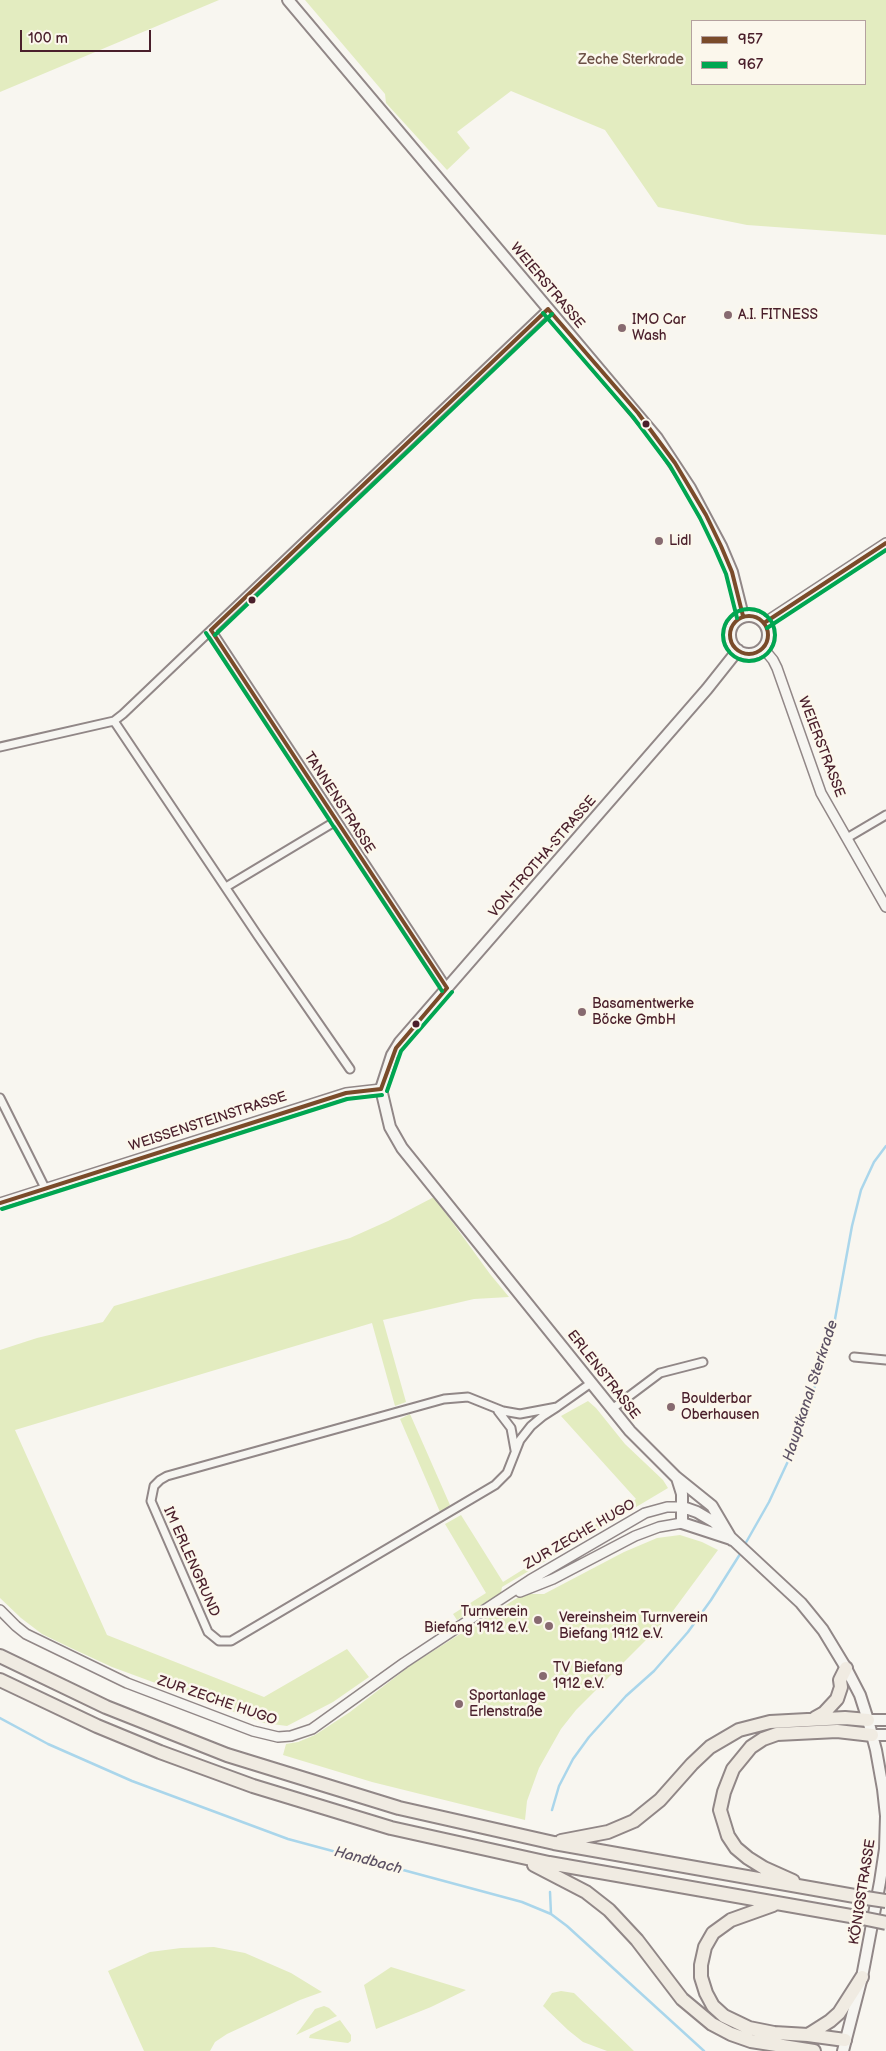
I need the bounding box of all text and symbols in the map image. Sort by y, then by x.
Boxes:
scale bar [22,20,154,52]
legend [691,20,866,85]
text: 100 m [28,29,68,48]
text: 957 [738,30,763,49]
park label: Zeche Sterkrade [578,52,684,68]
text: 967 [738,55,763,74]
street label: WEIERSTRASSE [506,240,588,332]
place label: A.I. FITNESS [738,307,818,323]
marker: A.I. FITNESS [722,309,734,321]
place label: IMO Car Wash [632,312,686,344]
marker: IMO Car Wash [616,322,628,334]
unlabelled marker [641,419,651,429]
place label: Lidl [669,533,691,549]
marker: Lidl [653,535,665,547]
unlabelled marker [247,595,257,605]
street label: WEIERSTRASSE [794,694,848,800]
street label: TANNENSTRASSE [300,749,378,857]
street label: VON-TROTHA-STRASSE [486,793,600,921]
place label: Basamentwerke Böcke GmbH [592,996,694,1028]
marker: Basamentwerke Böcke GmbH [576,1006,588,1018]
unlabelled marker [411,1019,421,1029]
street label: WEISSENSTEINSTRASSE [127,1089,289,1155]
water label: Hauptkanal Sterkrade [780,1318,842,1464]
street label: ERLENSTRASSE [563,1327,643,1423]
place label: Boulderbar Oberhausen [681,1391,759,1424]
marker: Boulderbar Oberhausen [665,1401,677,1413]
street label: ZUR ZECHE HUGO [522,1496,638,1574]
street label: IM ERLENGRUND [159,1504,223,1620]
place label: Turnverein Biefang 1912 e.V. [424,1604,528,1636]
place label: Vereinsheim Turnverein Biefang 1912 e.V. [559,1610,708,1642]
marker: Turnverein Biefang 1912 e.V. [532,1614,544,1626]
marker: Vereinsheim Turnverein Biefang 1912 e.V. [543,1620,555,1632]
place label: TV Biefang 1912 e.V. [553,1660,623,1692]
marker: TV Biefang 1912 e.V. [537,1670,549,1682]
street label: ZUR ZECHE HUGO [155,1673,279,1729]
place label: Sportanlage Erlenstraße [469,1688,546,1720]
marker: Sportanlage Erlenstraße [453,1698,465,1710]
street label: KÖNIGSTRASSE [846,1838,880,1946]
water label: Handbach [332,1843,404,1879]

